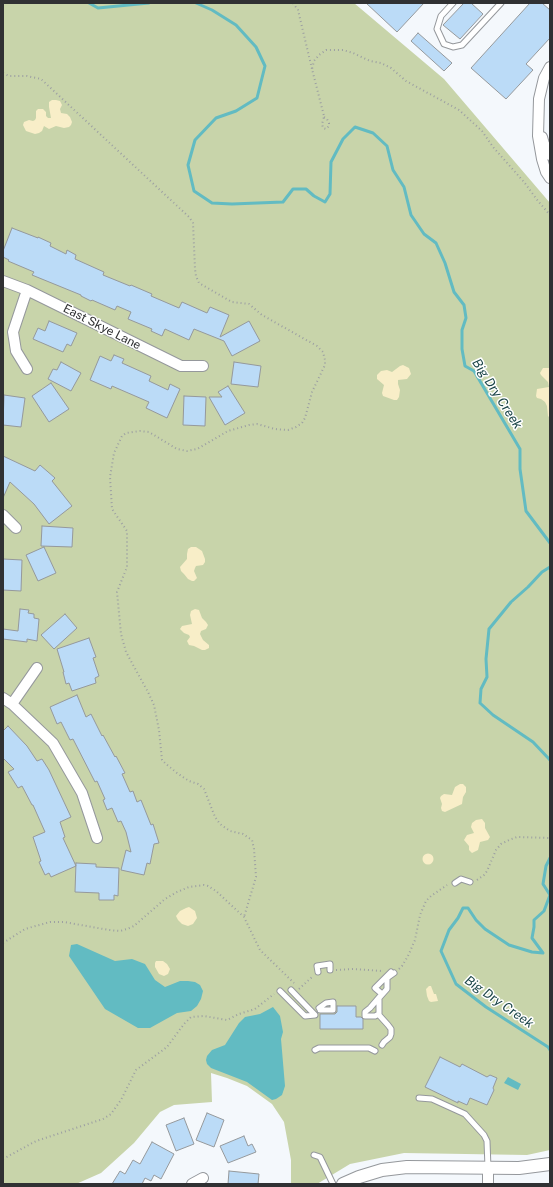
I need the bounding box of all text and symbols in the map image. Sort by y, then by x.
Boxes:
street label: East Skye Lane [61,301,143,353]
water label: Big Dry Creek [468,356,526,432]
water label: Big Dry Creek [461,972,537,1032]

